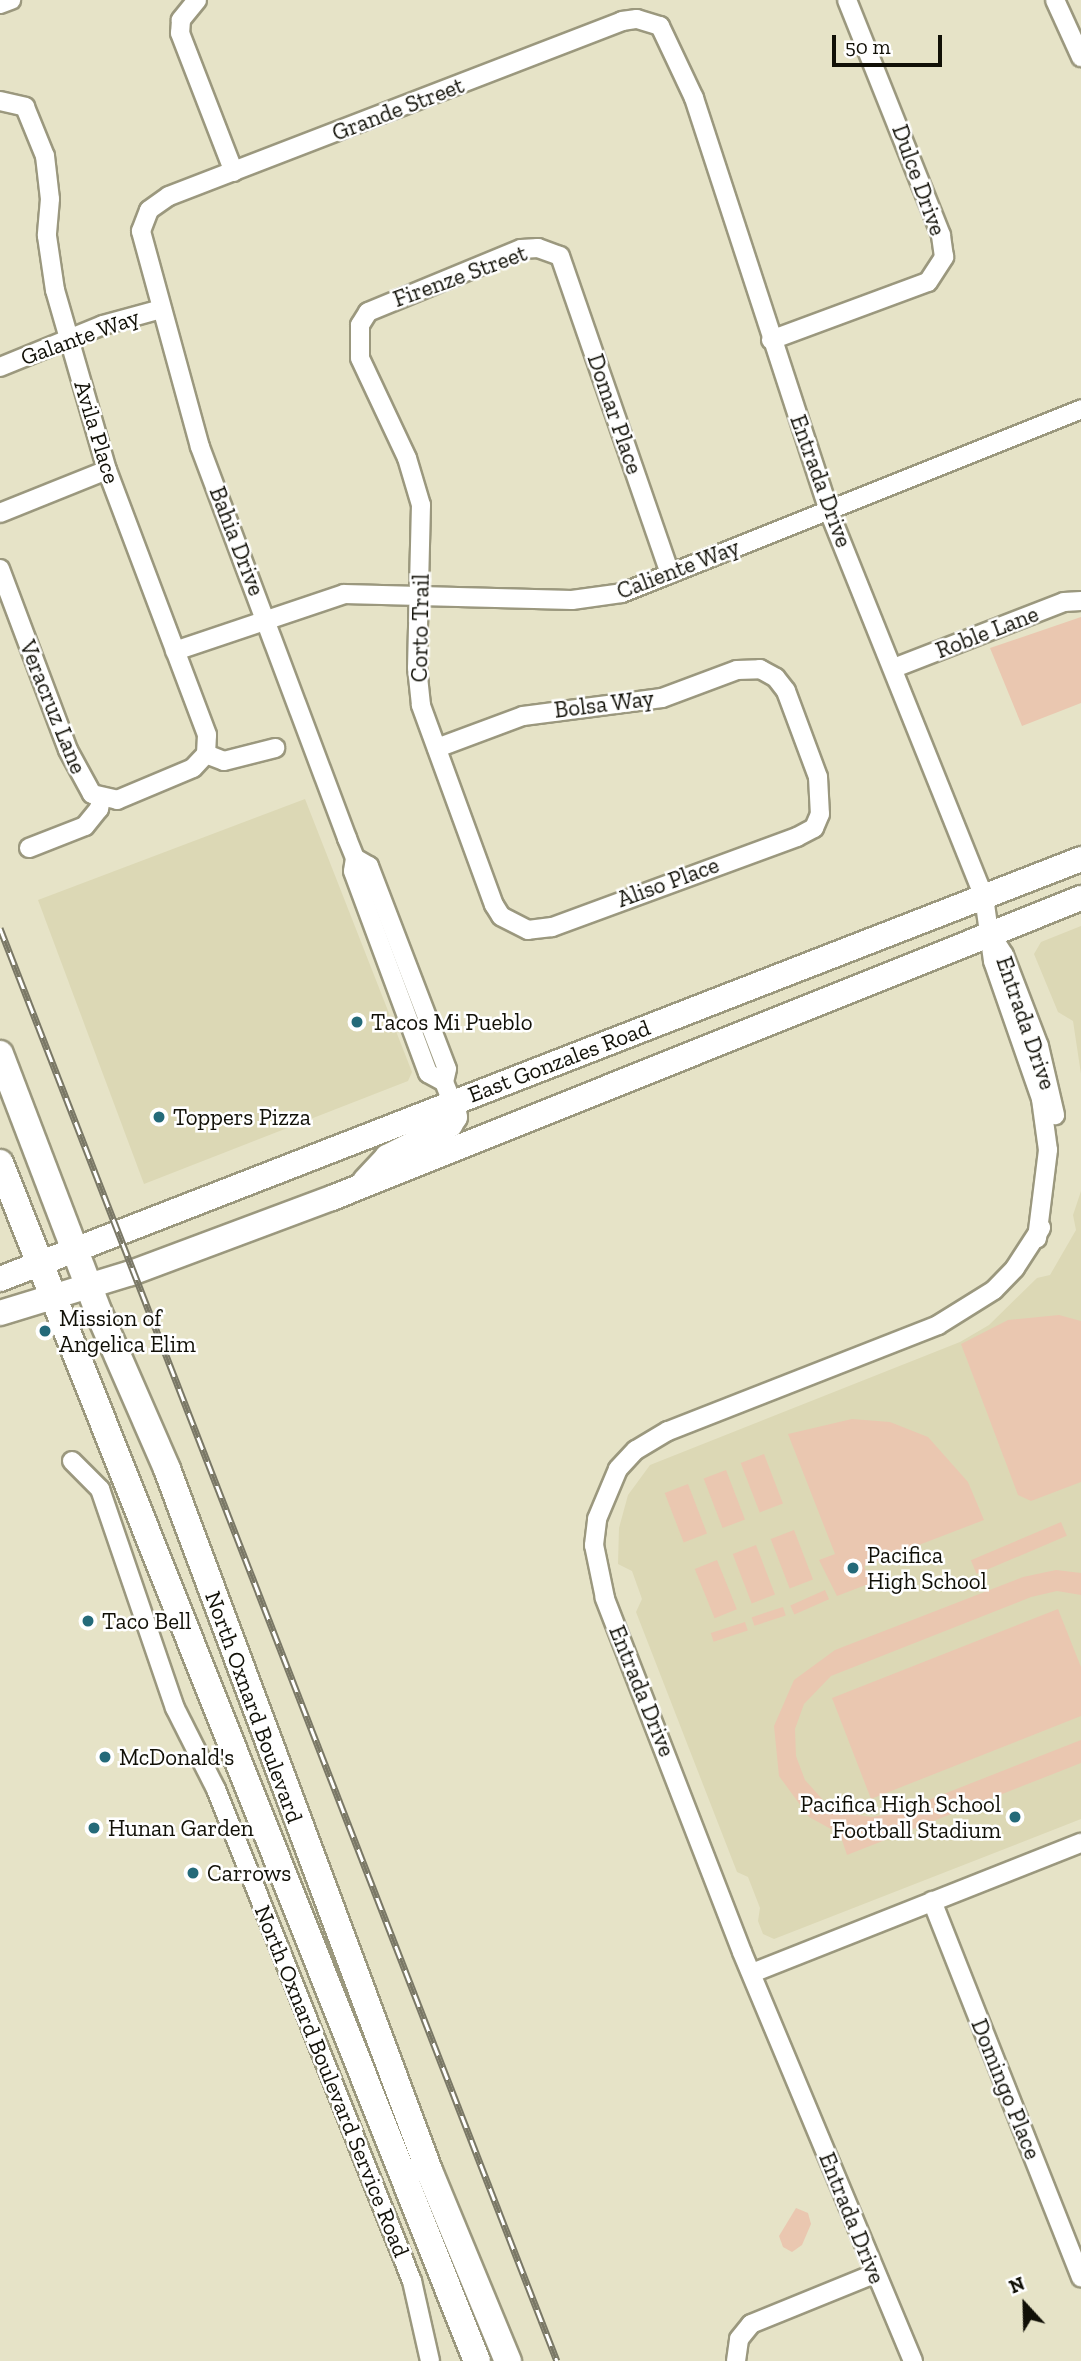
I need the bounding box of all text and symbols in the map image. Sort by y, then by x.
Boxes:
scale bar [836,21,946,65]
text: 50 m [845,34,891,59]
street label: Grande Street [328,71,468,147]
street label: Dulce Drive [886,121,952,239]
street label: Firenze Street [389,239,531,313]
street label: Galante Way [17,303,143,371]
street label: Domar Place [581,350,649,478]
street label: Avila Place [68,377,126,487]
street label: Entrada Drive [784,411,858,551]
street label: Bahia Drive [204,482,270,600]
street label: Caliente Way [612,533,744,605]
street label: Corto Trail [405,573,435,683]
street label: Roble Lane [932,600,1042,664]
street label: Veracruz Lane [14,636,92,778]
street label: Bolsa Way [552,684,656,724]
street label: Aliso Place [613,851,723,913]
street label: Entrada Drive [990,953,1062,1093]
place label: Tacos Mi Pueblo [371,1008,532,1036]
marker: Tacos Mi Pueblo [349,1014,365,1030]
street label: East Gonzales Road [464,1014,654,1108]
place label: Toppers Pizza [173,1103,311,1131]
marker: Toppers Pizza [151,1109,167,1125]
place label: Mission of Angelica Elim [59,1304,196,1358]
marker: Mission of Angelica Elim [37,1323,53,1339]
place label: Pacifica High School [867,1541,987,1595]
marker: Pacifica High School [845,1560,861,1576]
street label: North Oxnard Boulevard [199,1587,309,1827]
place label: Taco Bell [102,1607,191,1635]
marker: Taco Bell [80,1613,96,1629]
street label: Entrada Drive [603,1621,681,1761]
place label: McDonald's [119,1743,234,1771]
marker: McDonald's [97,1749,113,1765]
place label: Pacifica High School Football Stadium [800,1790,1001,1844]
marker: Pacifica High School Football Stadium [1007,1809,1023,1825]
place label: Hunan Garden [108,1814,254,1842]
marker: Hunan Garden [86,1820,102,1836]
place label: Carrows [207,1859,291,1887]
marker: Carrows [185,1865,201,1881]
street label: North Oxnard Boulevard Service Road [249,1901,415,2261]
street label: Domingo Place [965,2015,1047,2163]
street label: Entrada Drive [813,2148,891,2288]
north arrow [990,2270,1060,2340]
text: N [1006,2272,1028,2298]

